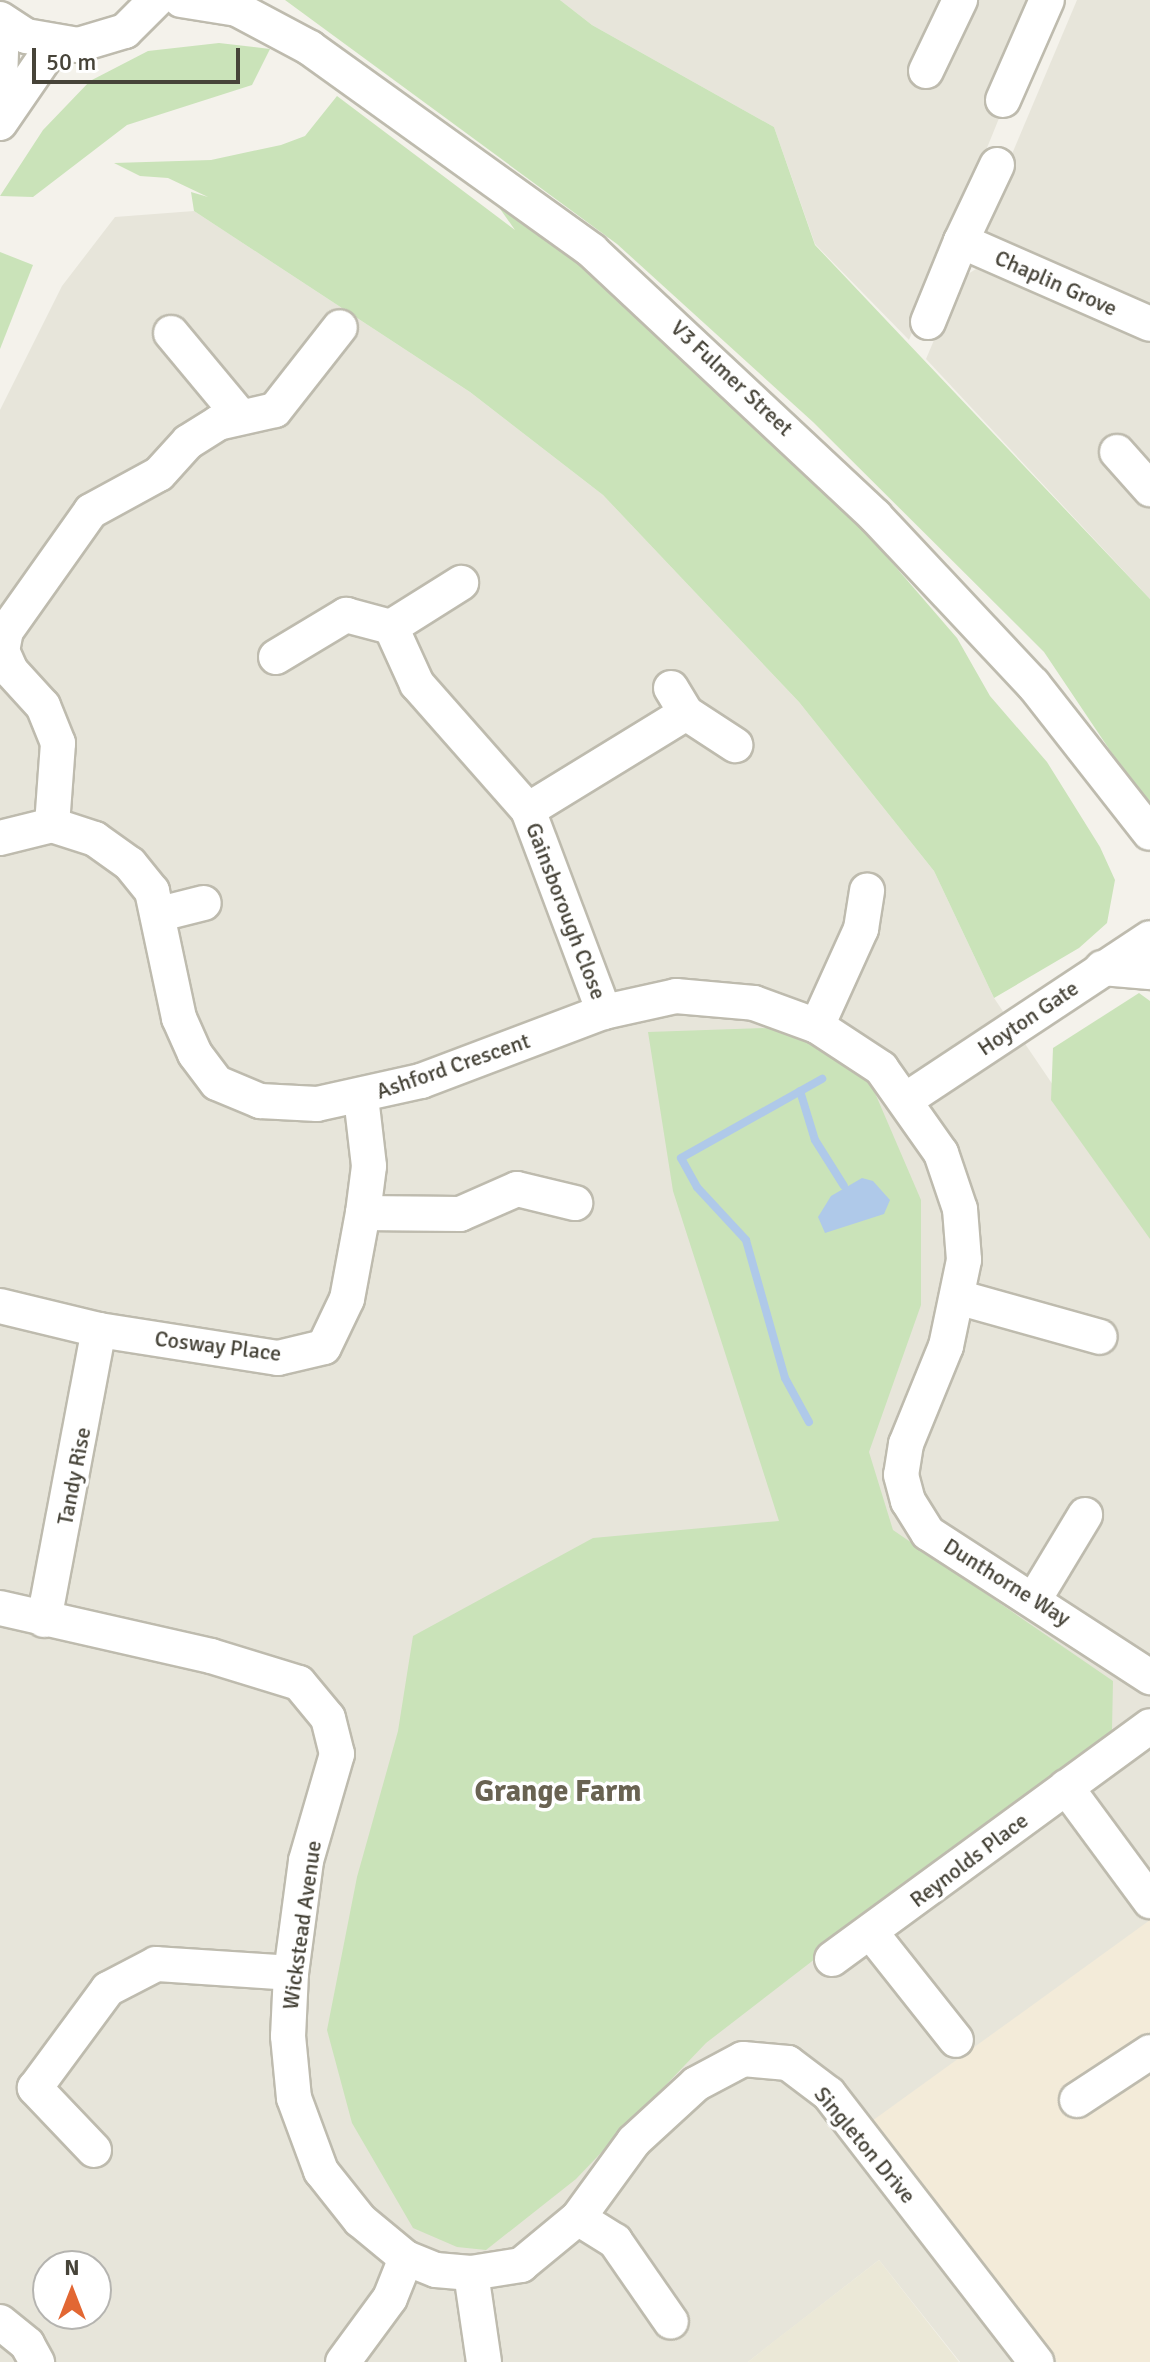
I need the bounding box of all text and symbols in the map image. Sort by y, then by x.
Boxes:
scale bar [36,32,244,82]
text: 50 m [46,47,96,77]
street label: Chaplin Grove [991,244,1121,322]
street label: V3 Fulmer Street [665,315,799,441]
street label: Gainsborough Close [520,819,612,1003]
street label: Hoyton Gate [973,975,1083,1061]
street label: Ashford Crescent [373,1027,533,1105]
street label: Cosway Place [153,1325,283,1367]
street label: Tandy Rise [52,1425,96,1527]
street label: Dunthorne Way [939,1533,1075,1631]
district label: Grange Farm [474,1774,642,1810]
street label: Reynolds Place [905,1807,1033,1913]
street label: Wickstead Avenue [277,1839,327,2011]
street label: Singleton Drive [809,2081,921,2209]
north arrow [32,2250,112,2330]
text: N [64,2254,80,2281]

